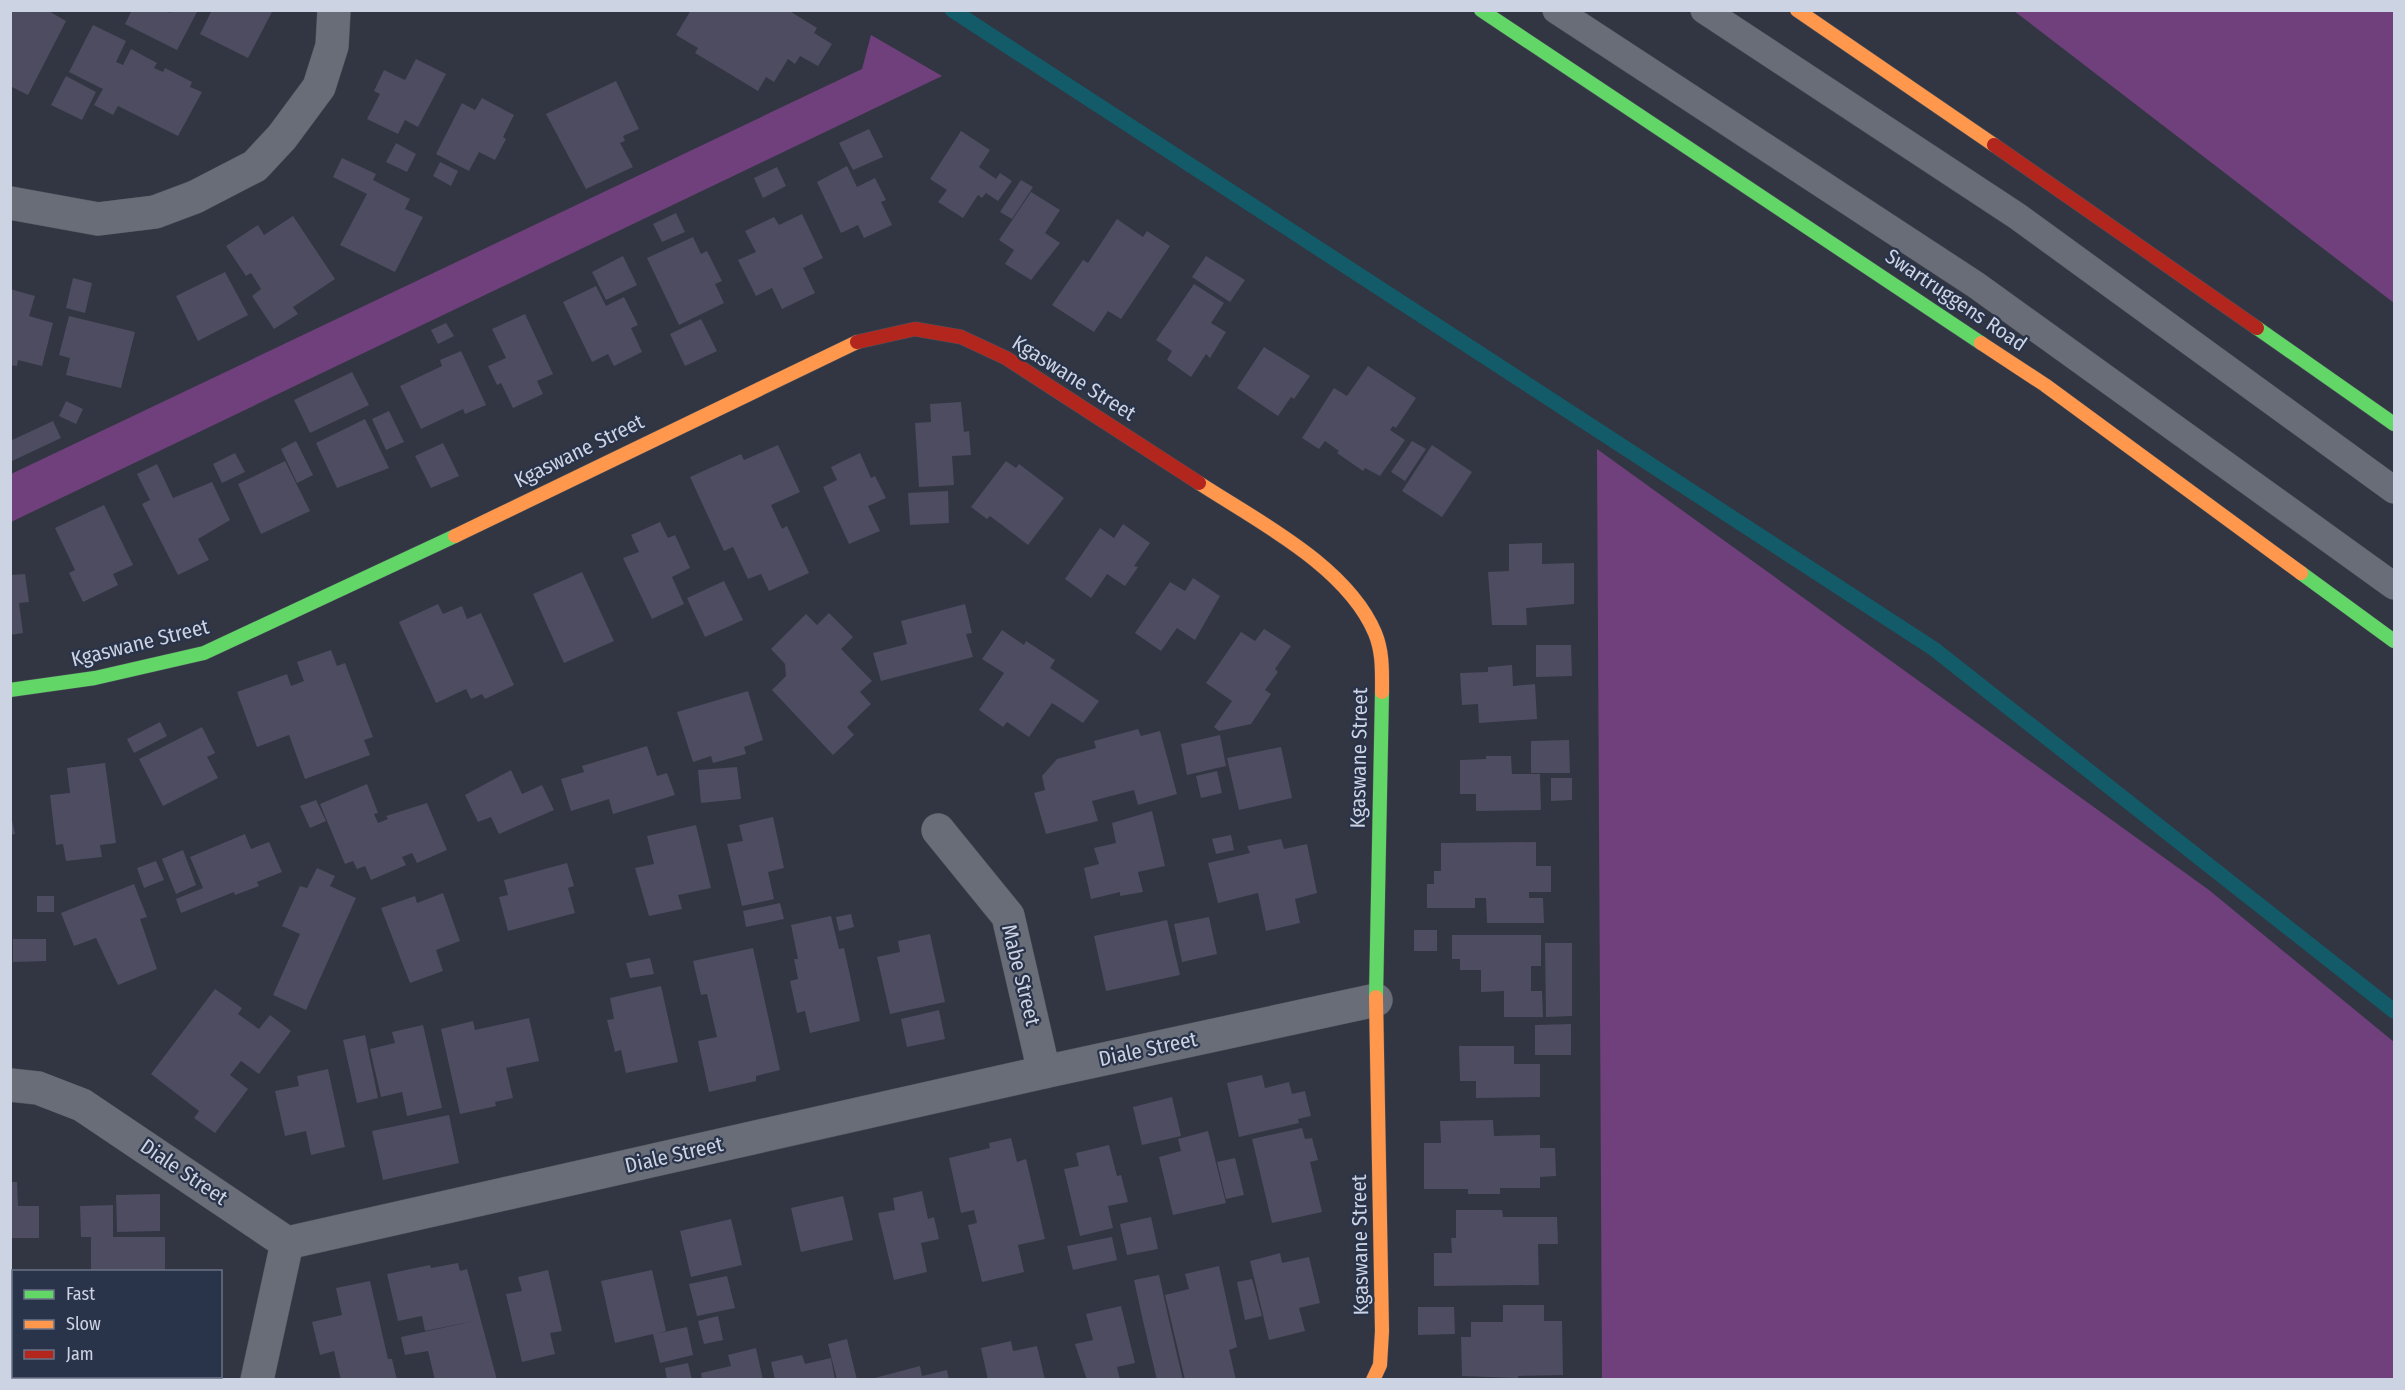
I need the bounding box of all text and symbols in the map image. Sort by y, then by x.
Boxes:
street label: Swartruggens Road [1880,243,2032,357]
street label: Kgaswane Street [1007,330,1141,426]
street label: Kgaswane Street [510,408,648,494]
street label: Kgaswane Street [68,613,212,673]
street label: Kgaswane Street [1345,687,1373,829]
street label: Mabe Street [996,922,1046,1028]
street label: Diale Street [1096,1026,1200,1072]
street label: Diale Street [622,1131,726,1179]
street label: Diale Street [135,1133,233,1211]
street label: Kgaswane Street [1346,1174,1374,1316]
legend [12,1270,222,1378]
text: Fast [66,1283,95,1305]
text: Slow [66,1313,101,1335]
text: Jam [66,1343,94,1365]

